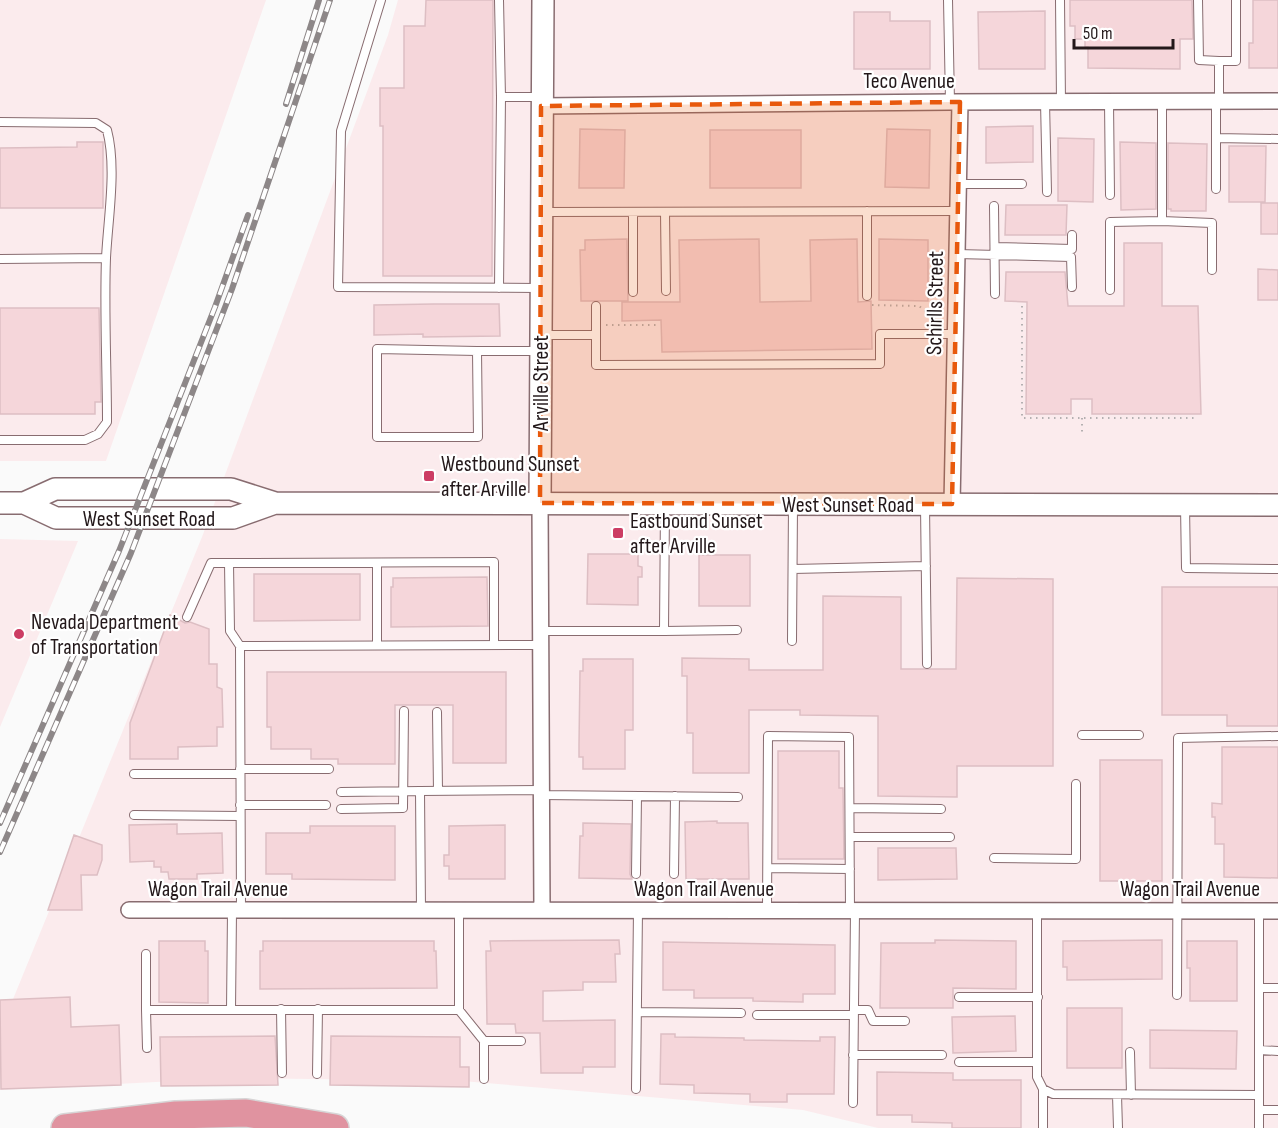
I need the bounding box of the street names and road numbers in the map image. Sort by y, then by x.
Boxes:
street label: Teco Avenue [863,68,955,95]
street label: Schirlls Street [921,250,950,355]
street label: Arville Street [528,335,555,432]
street label: West Sunset Road [782,492,914,519]
street label: West Sunset Road [83,506,215,533]
street label: Wagon Trail Avenue [148,876,288,903]
street label: Wagon Trail Avenue [634,876,774,903]
street label: Wagon Trail Avenue [1120,876,1260,903]

